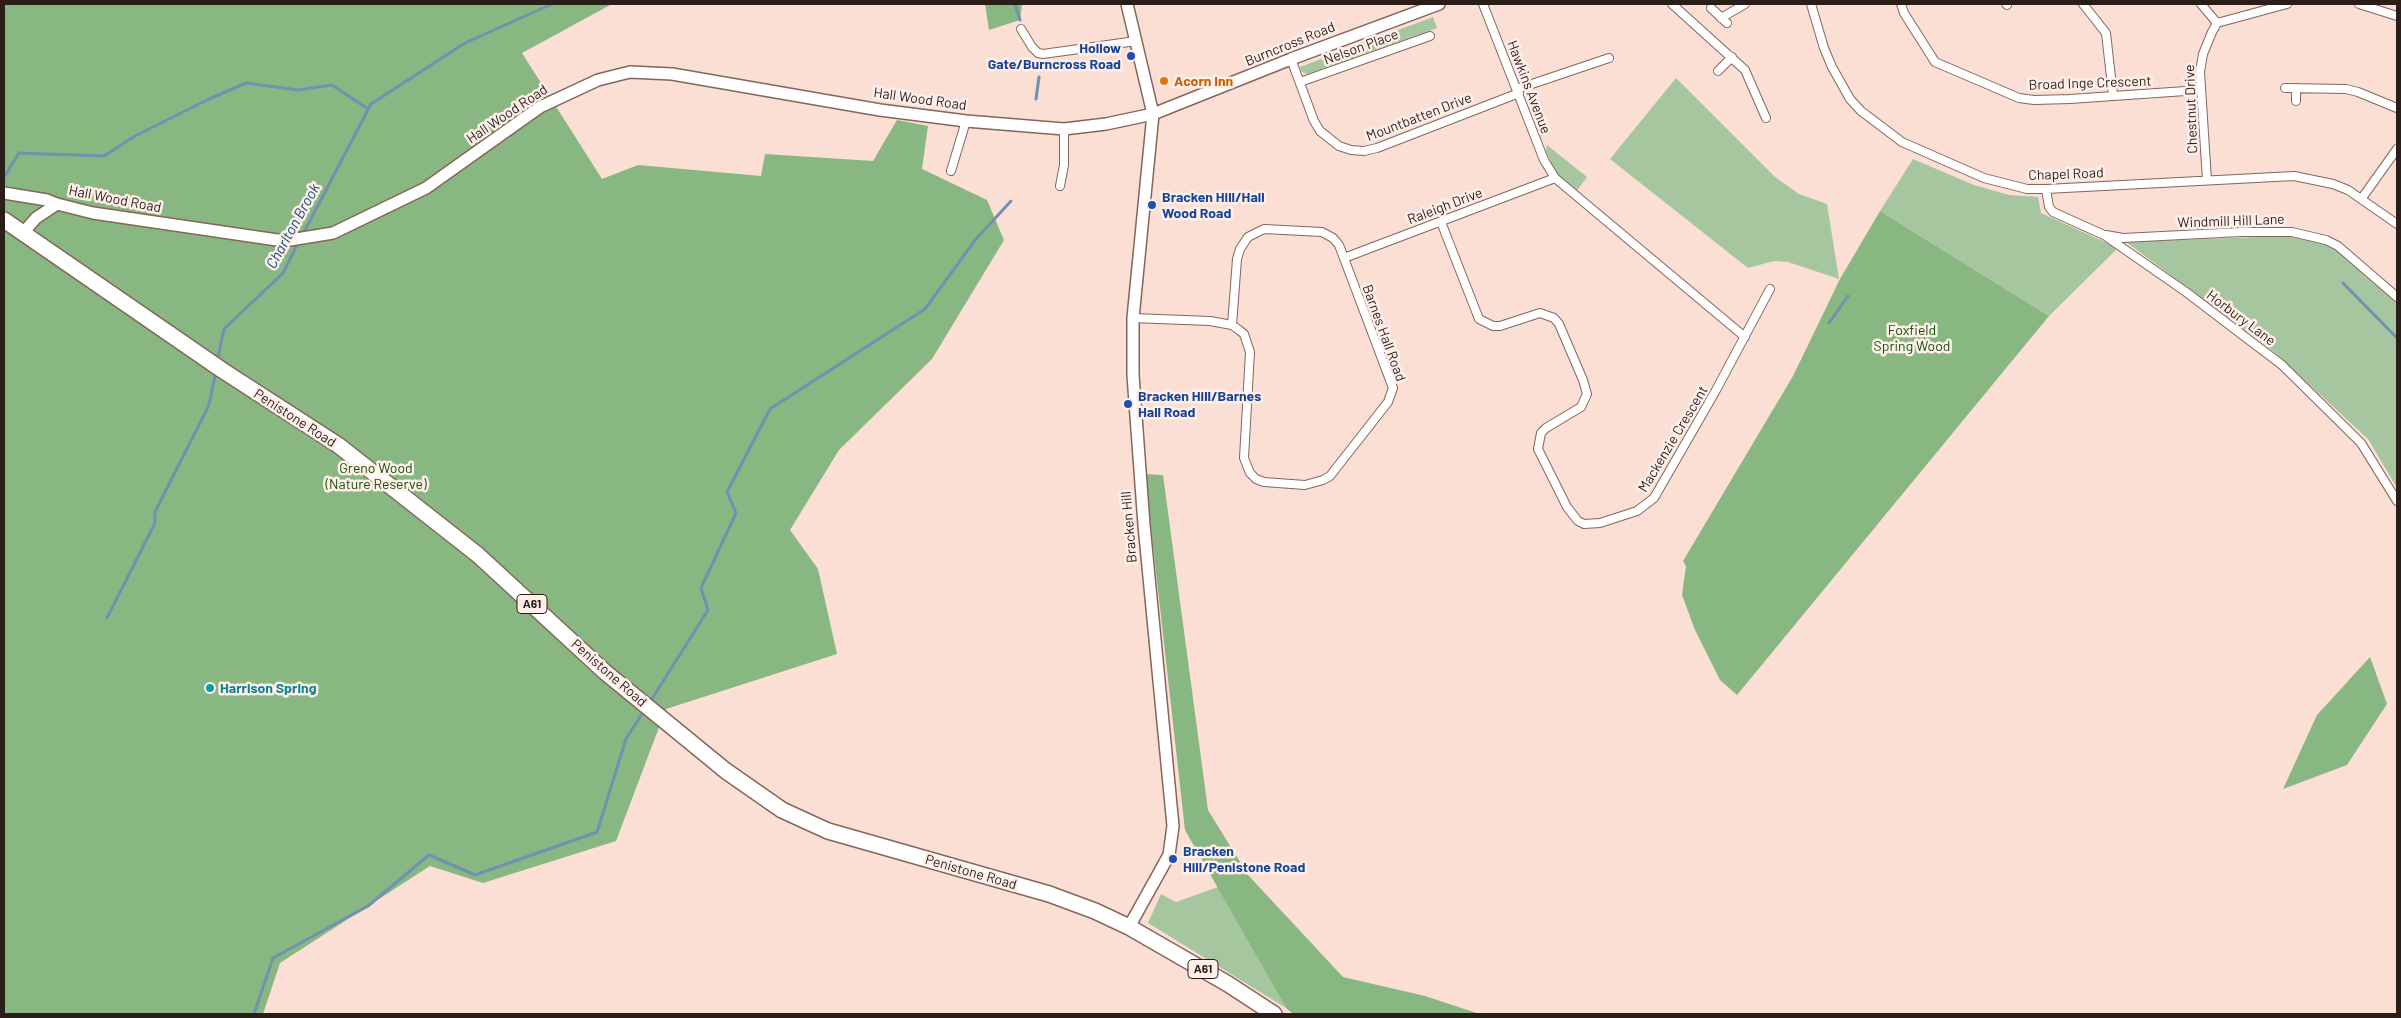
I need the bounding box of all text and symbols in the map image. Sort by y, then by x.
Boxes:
street label: Burncross Road [1243,18,1337,70]
street label: Nelson Place [1321,26,1401,68]
street label: Hawkins Avenue [1504,38,1554,136]
place label: Hollow Gate/Burncross Road [988,40,1121,72]
marker: Hollow Gate/Burncross Road [1125,50,1137,62]
street label: Chestnut Drive [2181,64,2201,154]
street label: Broad Inge Crescent [2028,72,2152,94]
place label: Acorn Inn [1174,73,1233,89]
marker: Acorn Inn [1158,75,1170,87]
street label: Hall Wood Road [463,81,551,147]
street label: Hall Wood Road [872,84,968,114]
street label: Mountbatten Drive [1364,89,1474,145]
street label: Chapel Road [2028,164,2104,184]
water label: Charlton Brook [262,180,324,272]
street label: Hall Wood Road [67,182,163,216]
street label: Raleigh Drive [1405,184,1485,228]
place label: Bracken Hill/Hall Wood Road [1162,189,1265,222]
marker: Bracken Hill/Hall Wood Road [1146,199,1158,211]
street label: Windmill Hill Lane [2177,211,2285,231]
street label: Barnes Hall Road [1359,282,1409,384]
street label: Horbury Lane [2203,287,2279,349]
park label: Foxfield Spring Wood [1874,322,1950,354]
street label: Mackenzie Crescent [1635,383,1711,495]
street label: Penistone Road [251,385,339,451]
place label: Bracken Hill/Barnes Hall Road [1138,388,1261,421]
marker: Bracken Hill/Barnes Hall Road [1122,398,1134,410]
park label: Greno Wood (Nature Reserve) [325,460,427,492]
street label: Bracken Hill [1117,490,1141,564]
road number: A61 [517,594,547,614]
street label: Penistone Road [568,636,650,710]
place label: Harrison Spring [220,680,316,696]
marker: Harrison Spring [204,682,216,694]
place label: Bracken Hill/Penistone Road [1183,843,1305,876]
street label: Penistone Road [923,851,1019,893]
marker: Bracken Hill/Penistone Road [1167,853,1179,865]
road number: A61 [1188,960,1218,979]

